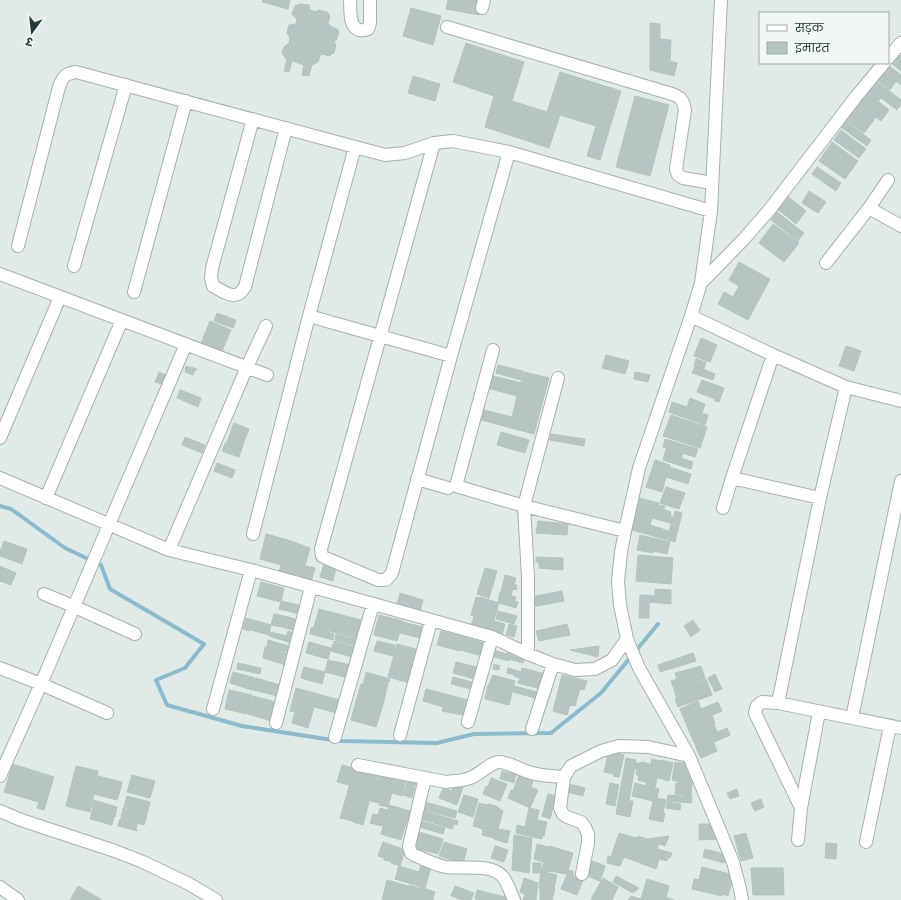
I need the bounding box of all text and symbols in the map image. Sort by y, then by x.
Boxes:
north arrow [12,12,52,52]
legend [759,12,889,64]
text: सड़क [794,19,825,36]
text: उ [24,33,35,50]
text: इमारत [794,39,830,56]

